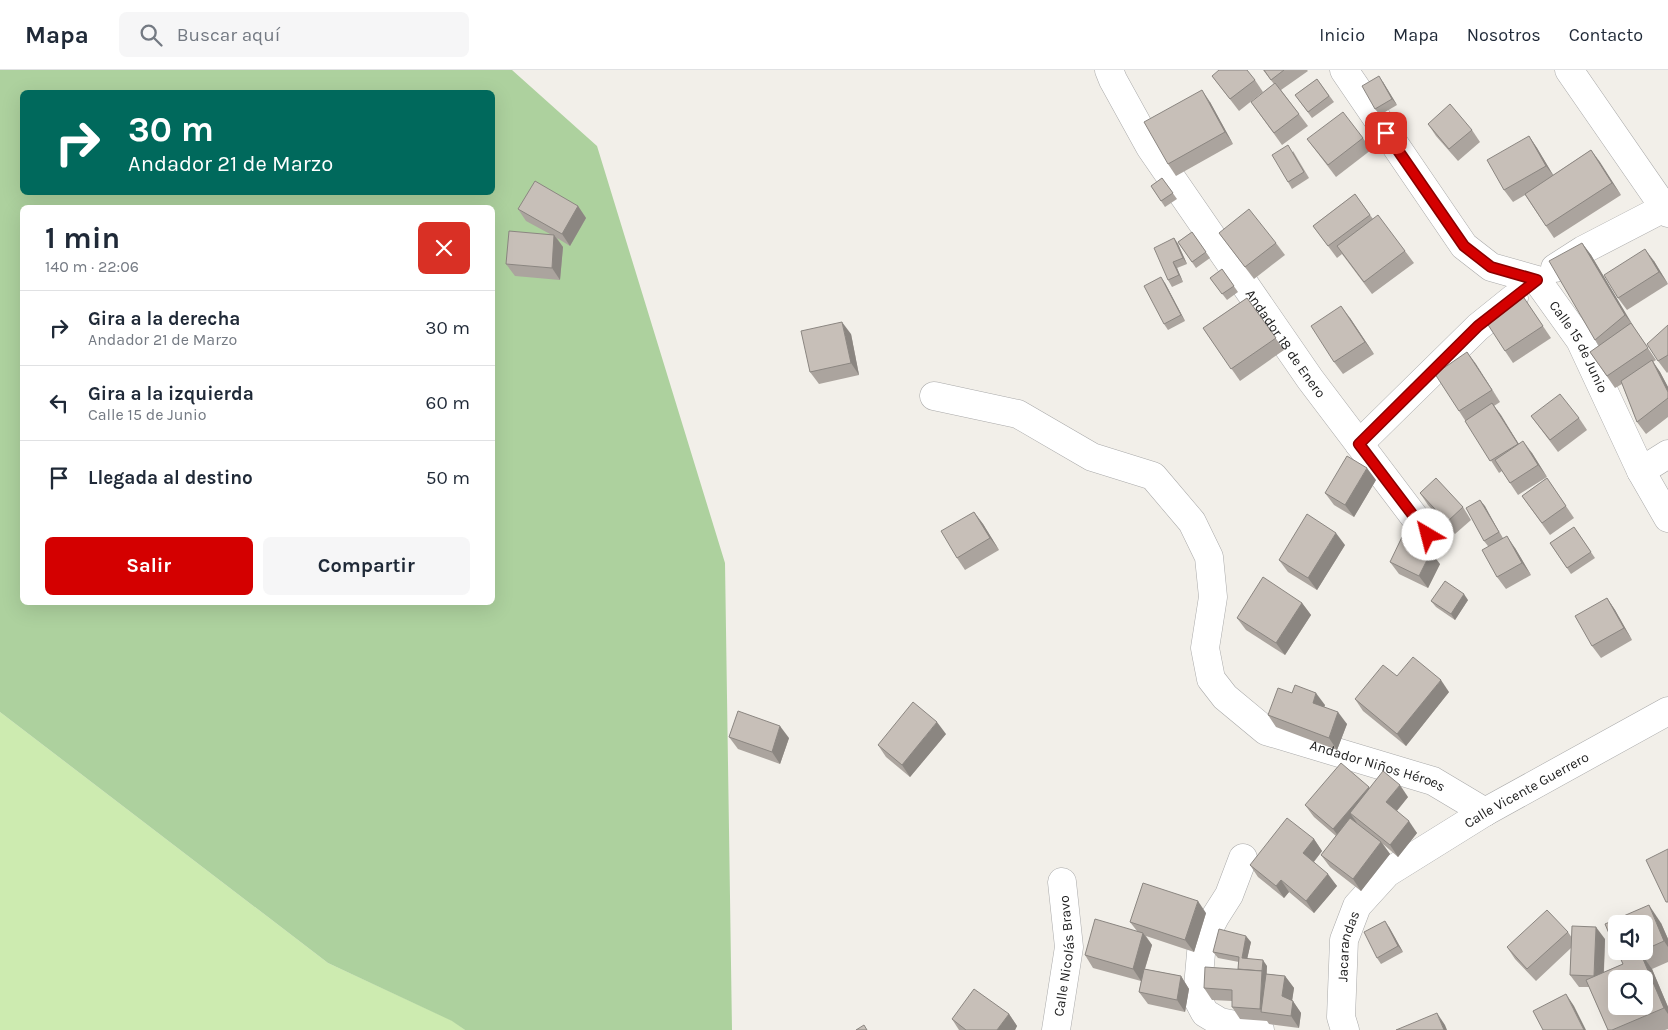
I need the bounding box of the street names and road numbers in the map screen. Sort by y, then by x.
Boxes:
street label: Andador 18 de Enero [1242,286,1329,401]
street label: Calle 15 de Junio [1545,297,1611,396]
street label: Andador Niños Héroes [1308,737,1448,796]
street label: Calle Vicente Guerrero [1461,748,1592,832]
street label: Calle Nicolás Bravo [1050,894,1078,1017]
street label: Jacarandas [1334,908,1363,982]

